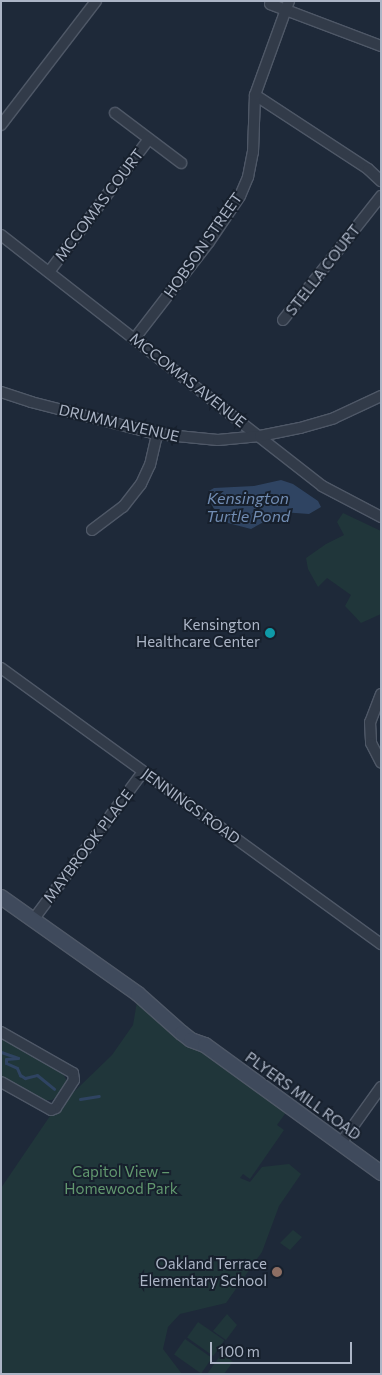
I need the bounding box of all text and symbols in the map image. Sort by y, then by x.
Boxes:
street label: MCCOMAS COURT [51,145,147,265]
street label: HOBSON STREET [160,189,246,301]
street label: STELLA COURT [282,221,364,319]
street label: MCCOMAS AVENUE [126,329,250,431]
street label: DRUMM AVENUE [57,400,181,446]
water label: Kensington Turtle Pond [206,488,290,526]
place label: Kensington Healthcare Center [136,615,260,650]
marker: Kensington Healthcare Center [264,627,276,639]
street label: JENNINGS ROAD [138,764,244,848]
street label: MAYBROOK PLACE [40,786,136,906]
street label: PLYERS MILL ROAD [242,1048,364,1144]
park label: Capitol View – Homewood Park [64,1162,178,1197]
place label: Oakland Terrace Elementary School [140,1254,267,1289]
marker: Oakland Terrace Elementary School [271,1266,283,1278]
scale bar [212,1332,354,1364]
text: 100 m [218,1342,260,1360]

